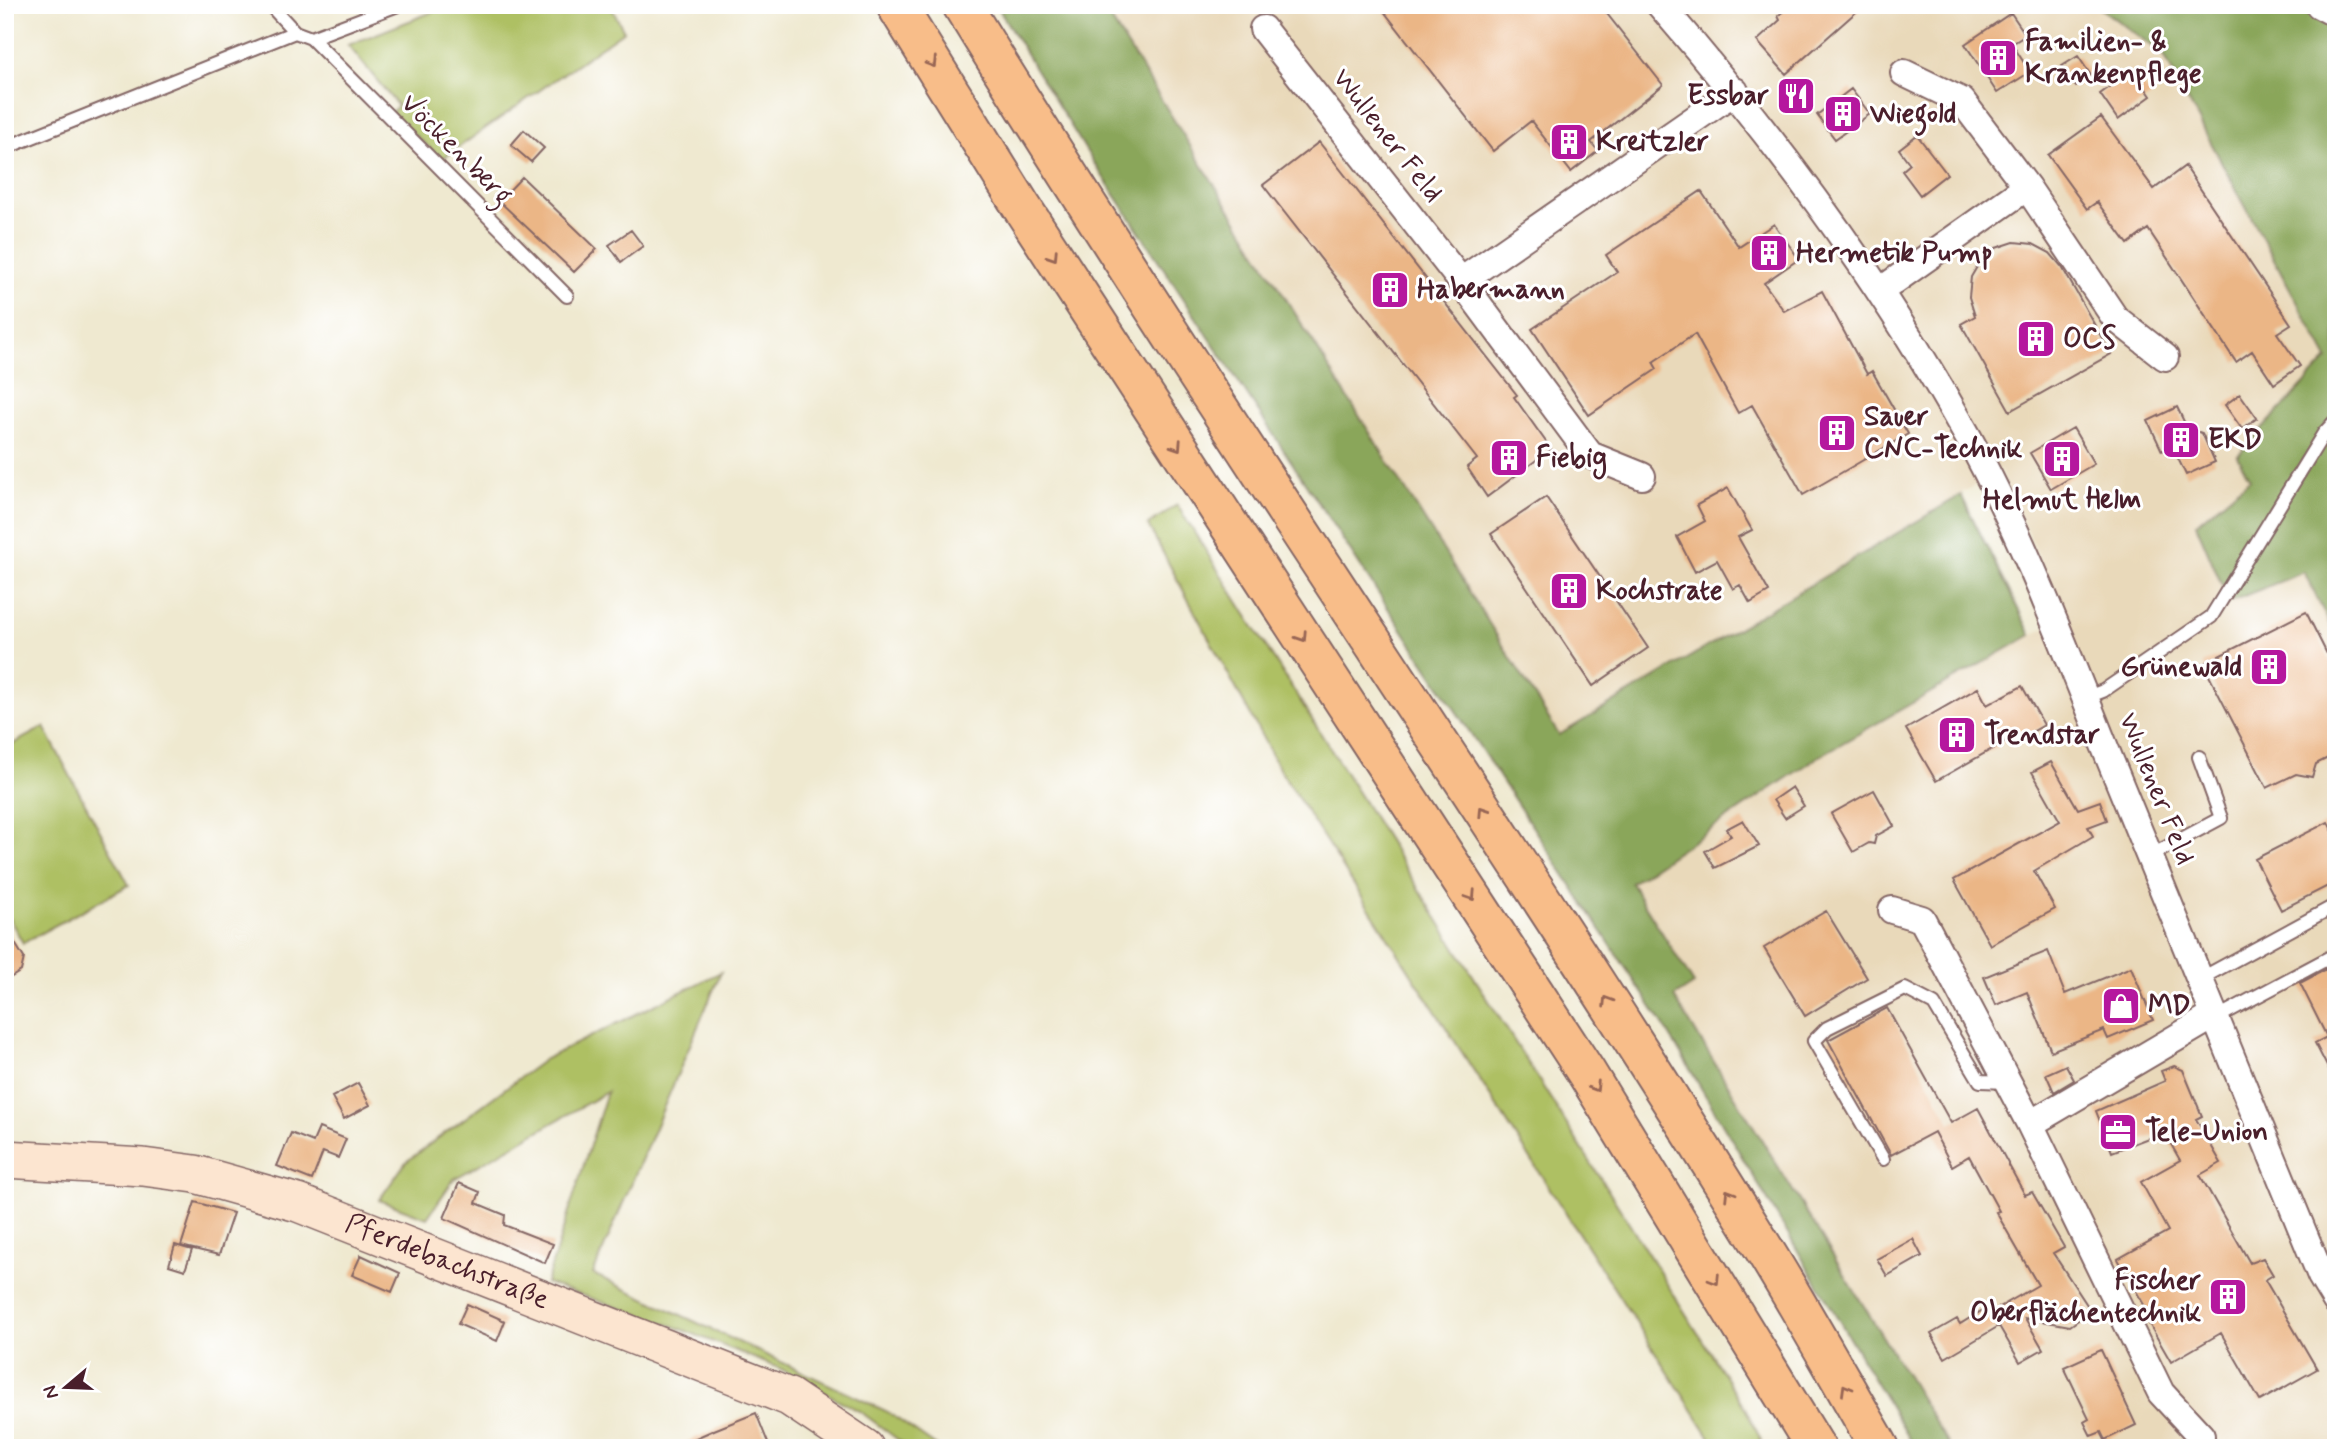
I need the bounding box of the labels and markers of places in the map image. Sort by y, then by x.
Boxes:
place label: Familien- & Krankenpflege [2025,24,2202,94]
building icon: Familien- & Krankenpflege [1977,37,2019,79]
restaurant icon: Essbar [1775,75,1817,117]
place label: Essbar [1687,78,1769,115]
building icon: Wiegold [1822,93,1864,135]
place label: Wiegold [1870,96,1956,136]
building icon: Kreitzler [1548,121,1590,163]
place label: Kreitzler [1596,124,1709,161]
building icon: Hermetik Pump [1748,232,1790,274]
place label: Hermetik Pump [1796,235,1992,272]
building icon: Habermann [1369,269,1411,311]
place label: Habermann [1417,272,1565,309]
building icon: OCS [2015,318,2057,360]
place label: OCS [2063,321,2117,358]
place label: Sauer CNC-Technik [1864,399,2023,468]
building icon: Sauer CNC-Technik [1816,412,1858,454]
building icon: EKD [2160,419,2202,461]
place label: EKD [2208,422,2262,459]
building icon: Fiebig [1488,437,1530,479]
building icon: Helmut Helm [2041,438,2083,480]
place label: Fiebig [1536,440,1607,480]
place label: Helmut Helm [1983,482,2141,519]
building icon: Kochstrate [1548,570,1590,612]
place label: Kochstrate [1596,573,1723,610]
building icon: Grünewald [2248,646,2290,688]
place label: Grünewald [2120,649,2242,686]
building icon: Trendstar [1936,714,1978,756]
place label: Trendstar [1984,717,2100,754]
shop icon: MD [2100,985,2142,1027]
place label: MD [2148,988,2191,1025]
office icon: Tele-Union [2097,1111,2139,1153]
place label: Tele-Union [2145,1114,2268,1151]
place label: Fischer Oberflächentechnik [1970,1263,2201,1332]
building icon: Fischer Oberflächentechnik [2207,1276,2249,1318]

